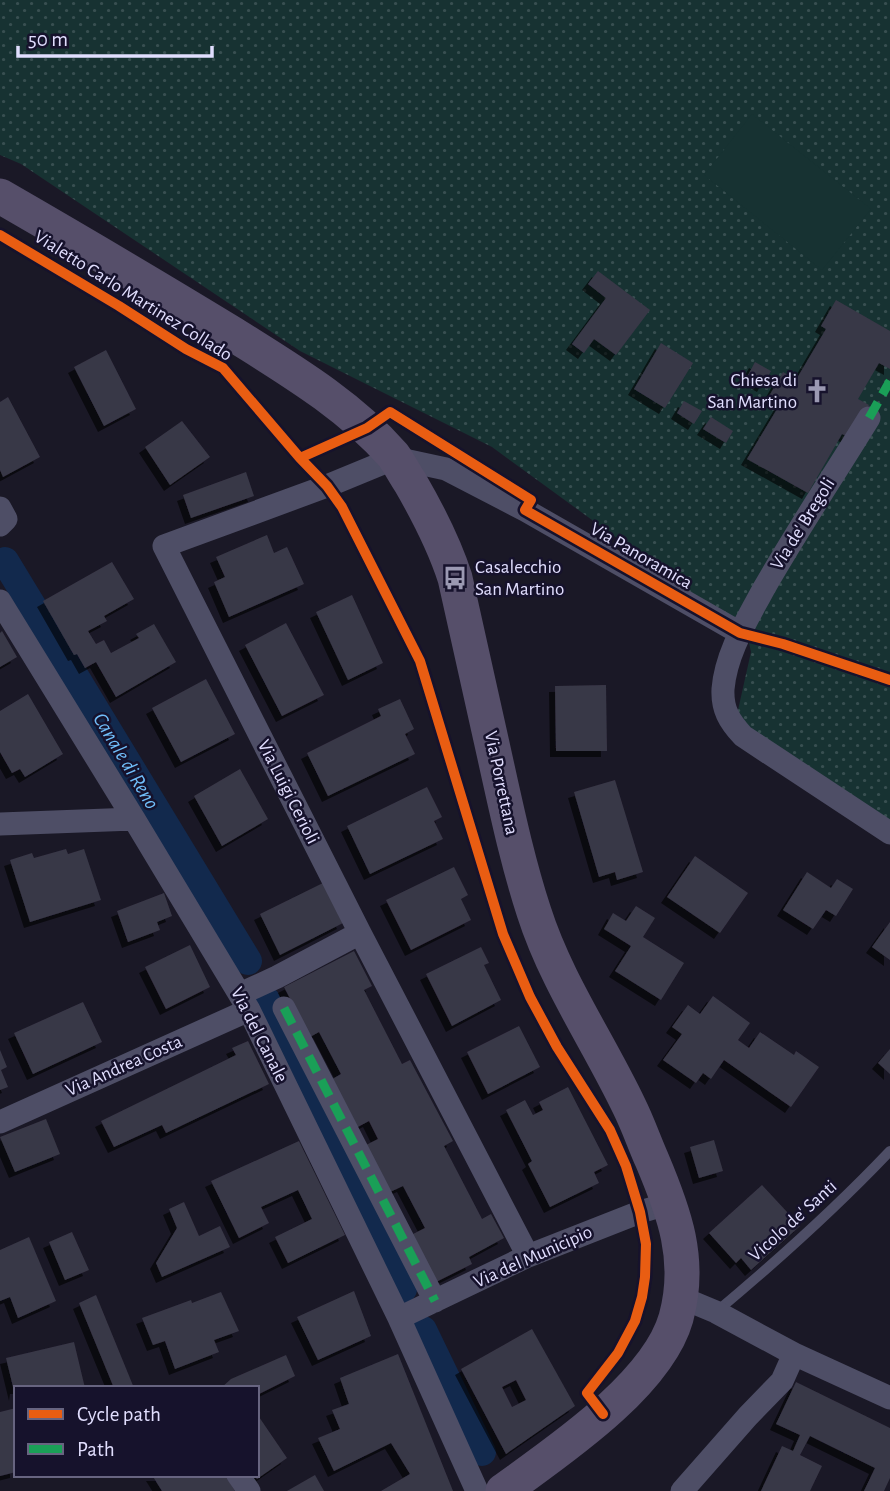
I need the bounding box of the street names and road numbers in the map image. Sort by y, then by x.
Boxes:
street label: Vialetto Carlo Martinez Collado [31,227,235,365]
street label: Via de' Bregoli [767,475,839,573]
street label: Via Panoramica [587,519,695,593]
street label: Via Porrettana [481,729,521,837]
street label: Via Luigi Cerioli [254,737,322,847]
street label: Via del Canale [227,984,291,1086]
street label: Via Andrea Costa [63,1032,185,1100]
street label: Vicolo de' Santi [745,1177,841,1265]
street label: Via del Municipio [471,1222,595,1292]

